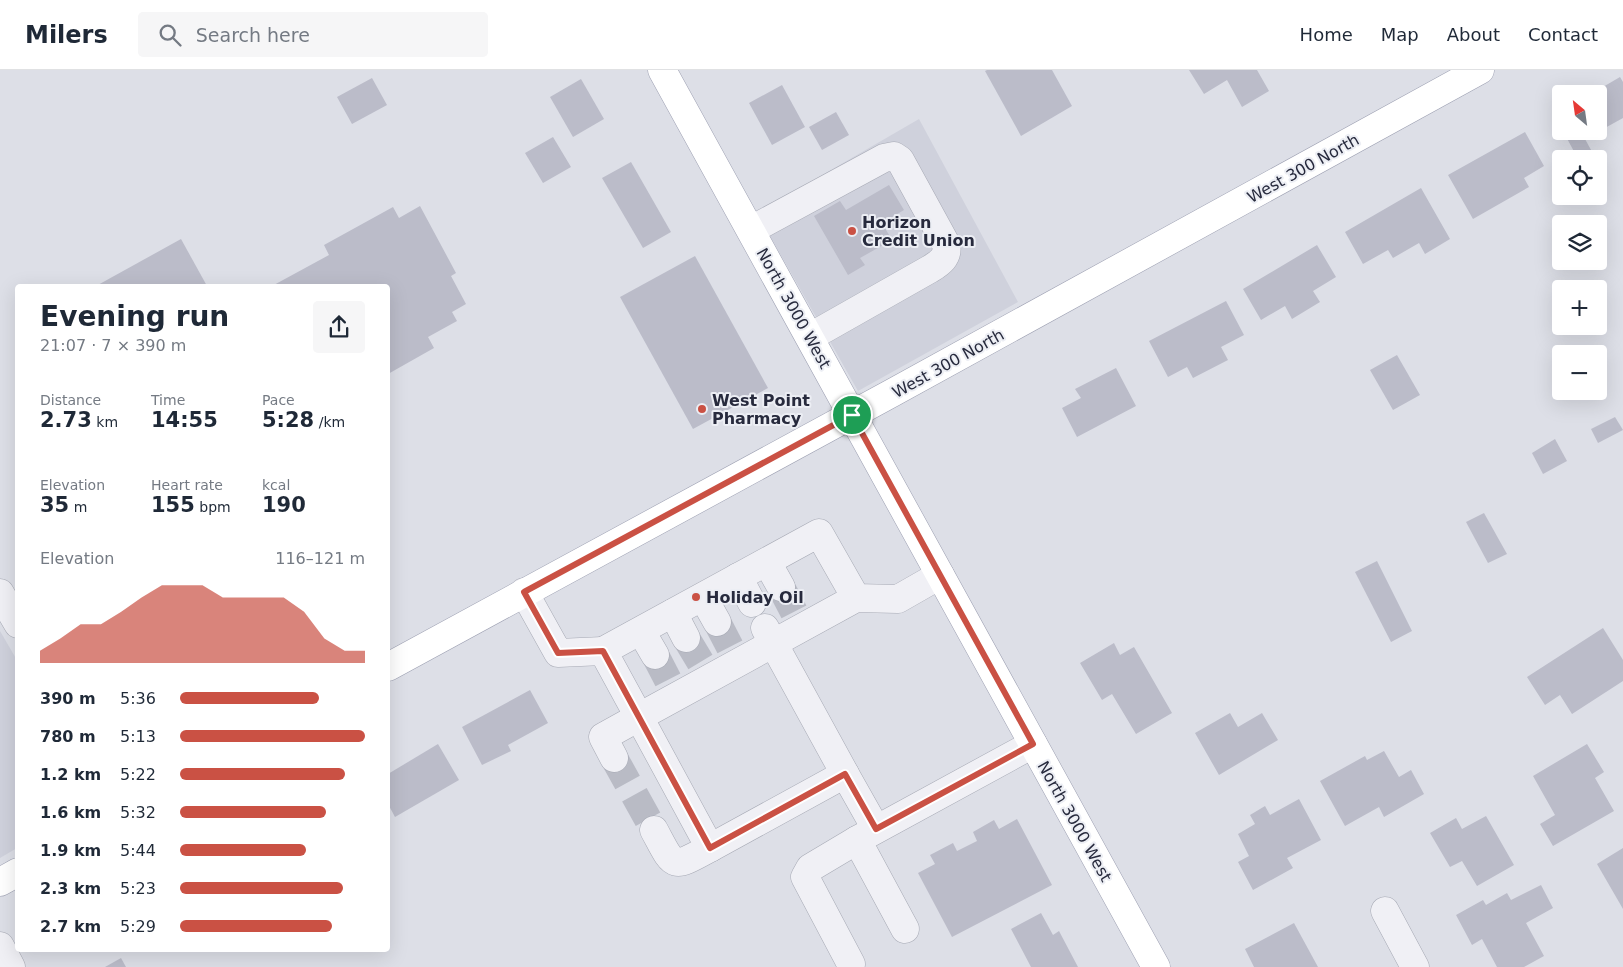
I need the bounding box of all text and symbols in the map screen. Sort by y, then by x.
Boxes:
search box [138,12,488,57]
text: Milers [25,21,108,49]
icon: search [156,21,184,49]
text: Search here [196,24,310,46]
text: Home [1300,24,1353,45]
text: Map [1381,24,1419,45]
text: About [1447,24,1500,45]
text: Contact [1528,24,1598,45]
north arrow [1552,85,1608,140]
map controls [1552,85,1607,400]
street label: West 300 North [1244,130,1362,207]
button: locate [1552,150,1607,205]
place label: Horizon Credit Union [862,213,975,250]
button: layers [1552,215,1607,270]
marker: Horizon Credit Union [846,225,858,237]
street label: North 3000 West [753,245,835,372]
button: + [1552,280,1607,335]
text: Evening run [40,300,229,333]
button: share [313,301,365,353]
street label: West 300 North [889,325,1007,402]
text: 21:07 · 7 × 390 m [40,336,186,355]
button: − [1552,345,1607,400]
place label: West Point Pharmacy [712,391,810,428]
text: Distance [40,392,101,408]
text: Time [151,392,185,408]
text: Pace [262,392,295,408]
pin [831,394,873,436]
icon: arrive [838,401,866,429]
marker: West Point Pharmacy [696,403,708,415]
text: 2.73 [40,408,92,432]
text: 14:55 [151,408,218,432]
text: 5:28 [262,408,314,432]
text: km [92,414,118,430]
text: /km [314,414,345,430]
text: Elevation [40,477,105,493]
text: Heart rate [151,477,223,493]
text: kcal [262,477,290,493]
text: 35 [40,493,69,517]
text: 155 [151,493,195,517]
text: 190 [262,493,306,517]
text: m [69,499,87,515]
text: bpm [195,499,231,515]
text: Elevation [40,549,114,568]
text: 116–121 m [275,549,365,568]
place label: Holiday Oil [706,588,804,607]
marker: Holiday Oil [690,591,702,603]
text: 390 m [40,689,96,708]
text: 5:36 [120,689,156,708]
text: 780 m [40,727,96,746]
text: 5:13 [120,727,156,746]
street label: North 3000 West [1034,758,1116,885]
text: 1.2 km [40,765,101,784]
text: 5:22 [120,765,156,784]
text: 1.6 km [40,803,101,822]
text: 5:32 [120,803,156,822]
text: 1.9 km [40,841,101,860]
text: 5:44 [120,841,156,860]
text: 2.3 km [40,879,101,898]
text: 5:23 [120,879,156,898]
text: 2.7 km [40,917,101,936]
text: 5:29 [120,917,156,936]

